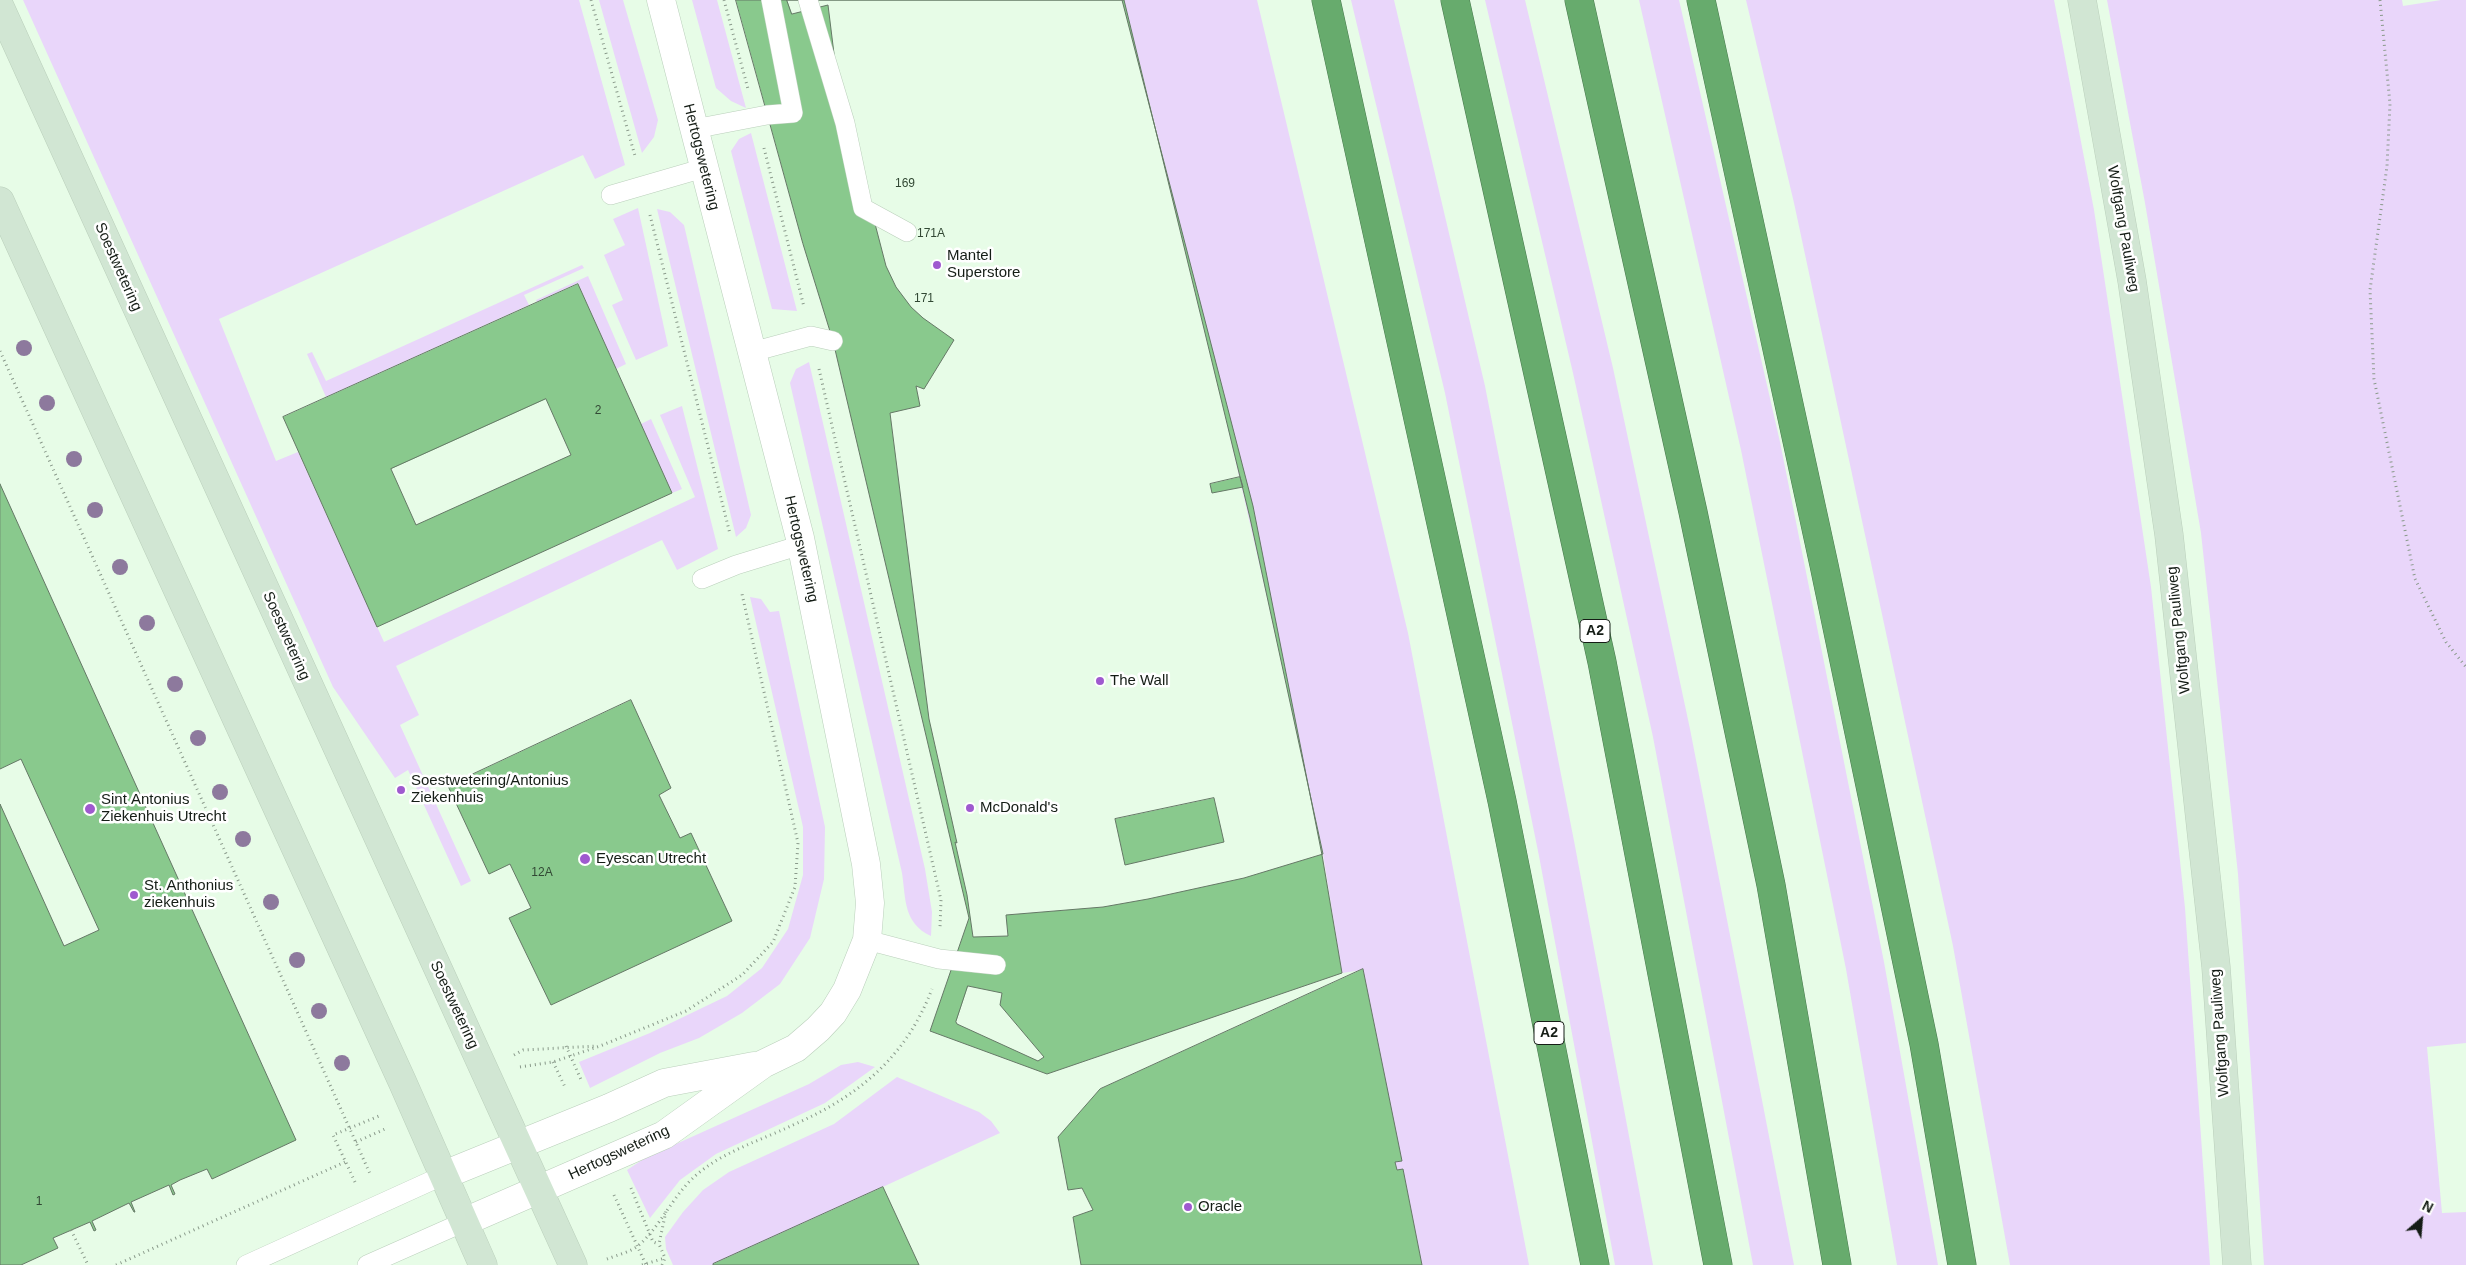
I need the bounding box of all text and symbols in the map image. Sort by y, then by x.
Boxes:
street label: Hertogswetering [679,102,723,212]
street label: Wolfgang Pauliweg [2103,164,2143,294]
house number: 169 [895,177,915,191]
street label: Soestwetering [90,220,146,314]
house number: 171A [917,227,945,241]
place label: Mantel Superstore [947,247,1020,282]
marker: Mantel Superstore [931,259,943,271]
house number: 171 [914,292,934,306]
house number: 2 [595,404,601,418]
street label: Hertogswetering [780,494,822,604]
street label: Wolfgang Pauliweg [2163,565,2195,695]
street label: Soestwetering [258,589,314,683]
road number: A2 [1580,620,1610,642]
place label: The Wall [1110,672,1169,690]
marker: The Wall [1094,675,1106,687]
place label: Soestwetering/Antonius Ziekenhuis [411,772,569,807]
marker: Soestwetering/Antonius Ziekenhuis [395,784,407,796]
place label: Sint Antonius Ziekenhuis Utrecht [101,791,226,826]
place label: McDonald's [980,799,1058,817]
marker: Sint Antonius Ziekenhuis Utrecht [83,802,97,816]
marker: McDonald's [964,802,976,814]
place label: Eyescan Utrecht [596,850,706,868]
marker: Eyescan Utrecht [578,852,592,866]
house number: 12A [531,866,553,880]
place label: St. Anthonius ziekenhuis [144,877,233,912]
marker: St. Anthonius ziekenhuis [128,889,140,901]
street label: Soestwetering [426,958,482,1052]
street label: Wolfgang Pauliweg [2207,968,2233,1098]
road number: A2 [1534,1021,1564,1044]
street label: Hertogswetering [566,1122,672,1184]
house number: 1 [36,1195,42,1209]
north arrow [2396,1195,2446,1245]
text: N [2420,1197,2436,1216]
place label: Oracle [1198,1198,1242,1216]
marker: Oracle [1182,1201,1194,1213]

